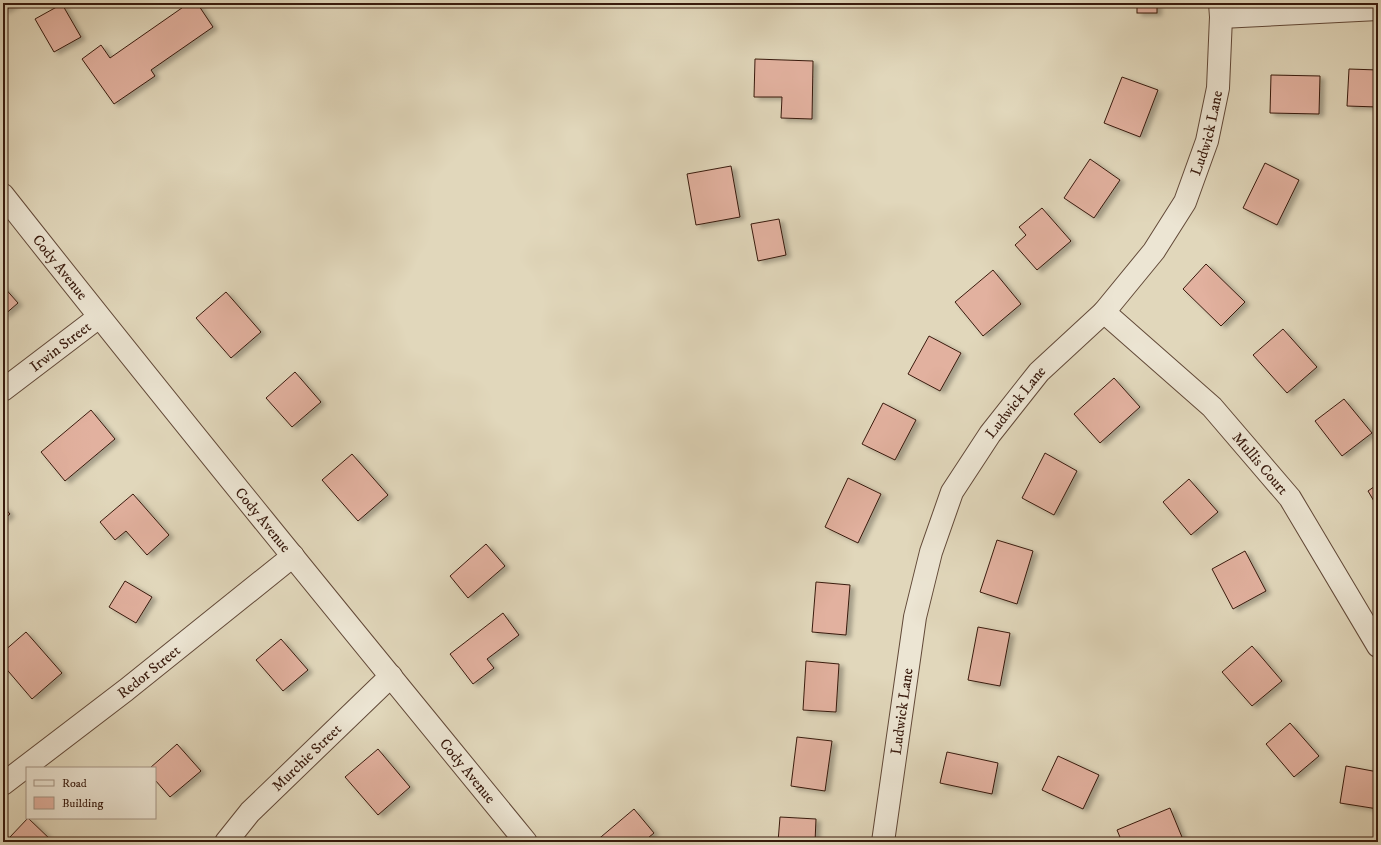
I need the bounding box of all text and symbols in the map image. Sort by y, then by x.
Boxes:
street label: Ludwick Lane [1186,89,1227,178]
street label: Cody Avenue [28,231,92,304]
street label: Irwin Street [26,317,95,376]
street label: Ludwick Lane [981,362,1050,442]
street label: Mullis Court [1228,428,1292,499]
street label: Cody Avenue [231,484,295,556]
street label: Redor Street [114,641,185,703]
street label: Ludwick Lane [887,667,918,756]
street label: Murchie Street [268,720,346,796]
street label: Cody Avenue [435,735,499,807]
legend [26,767,156,819]
text: Road [62,776,87,791]
text: Building [62,796,103,811]

